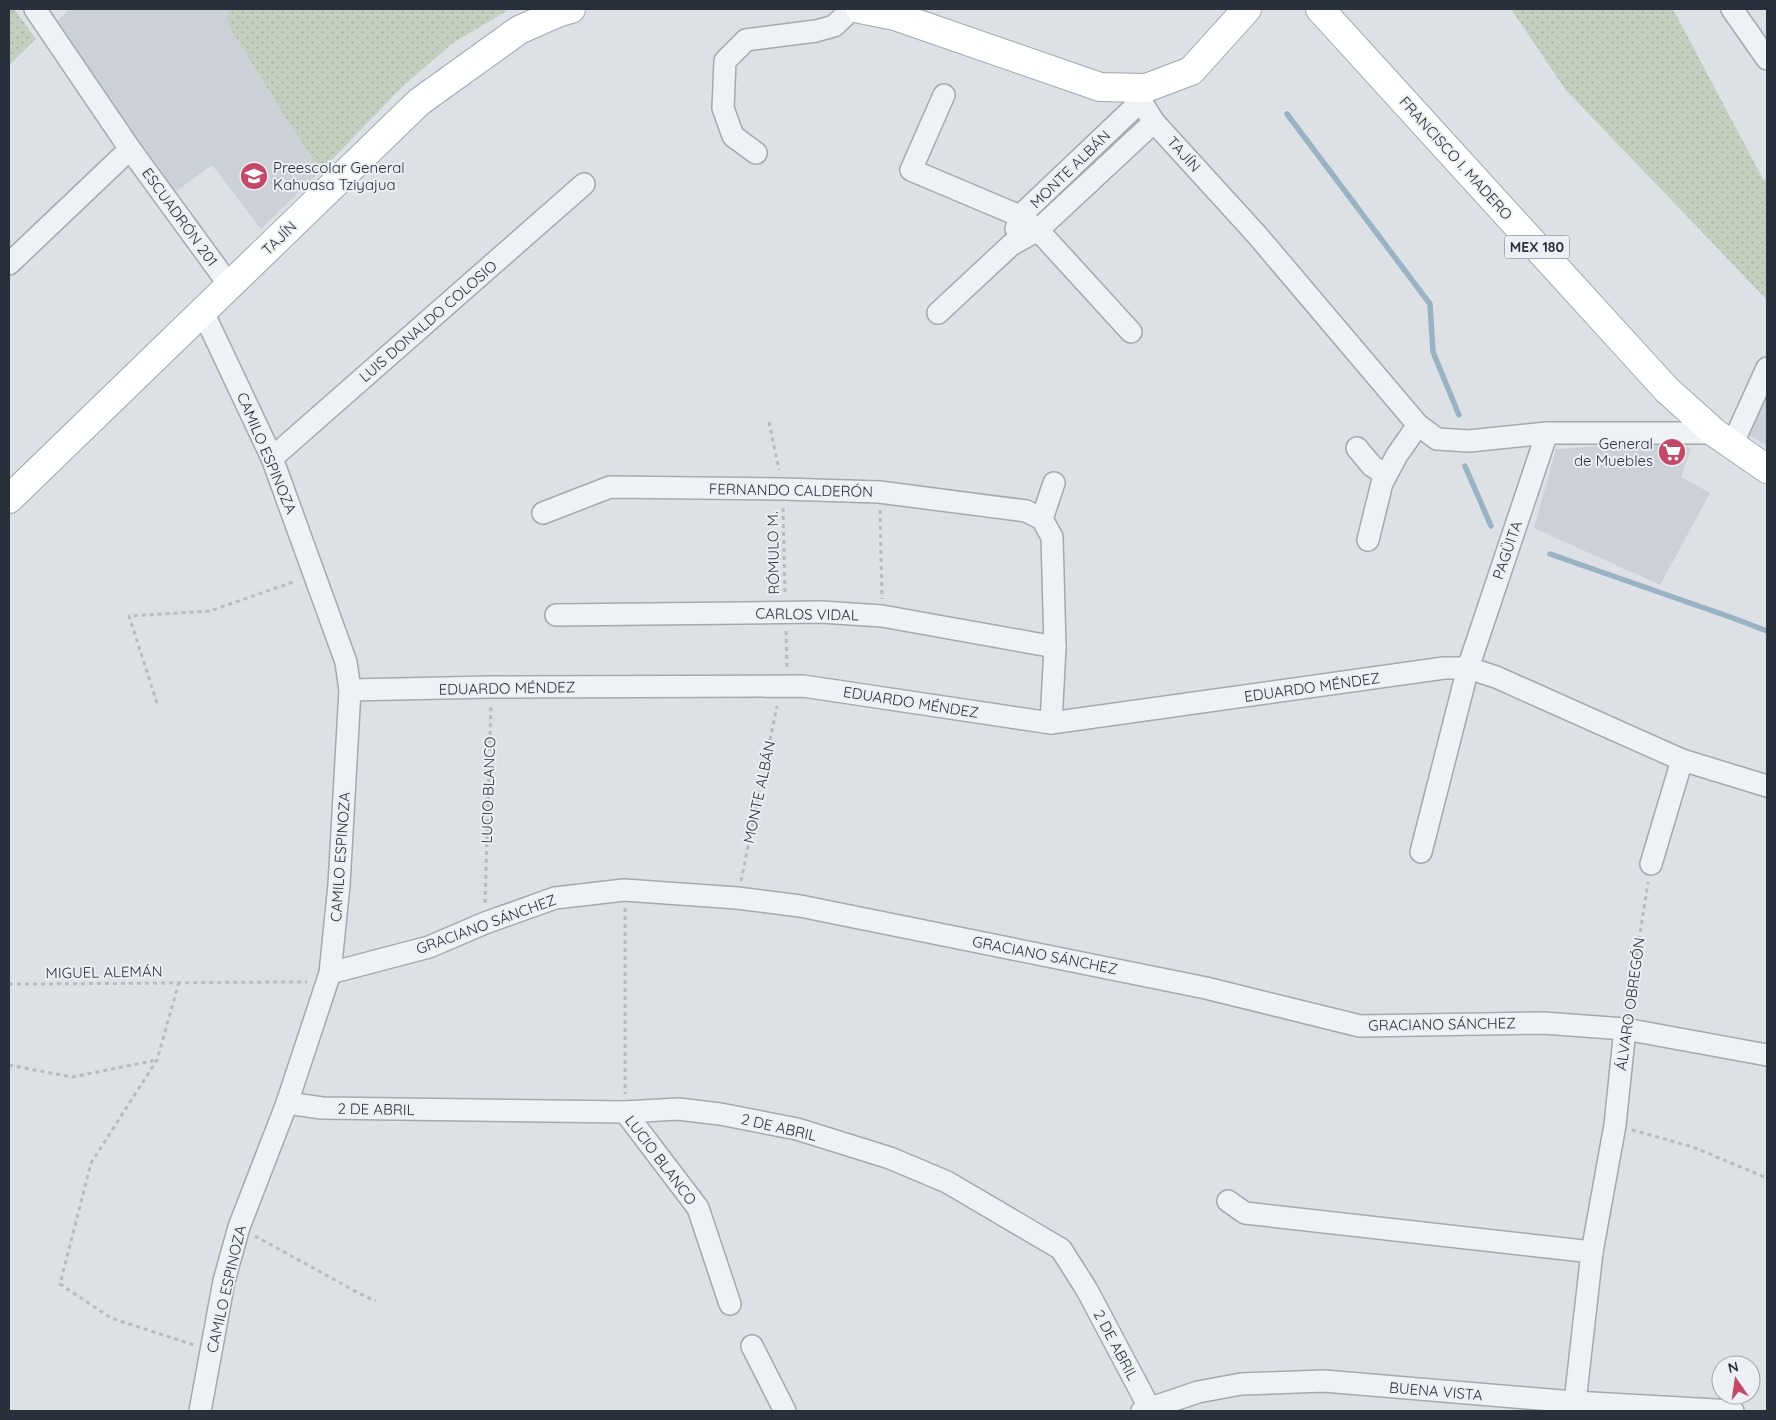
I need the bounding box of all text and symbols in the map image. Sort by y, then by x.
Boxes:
street label: FRANCISCO I. MADERO [1395,92,1517,224]
street label: MONTE ALBÁN [1026,126,1114,212]
street label: TAJÍN [1163,132,1205,176]
place label: Preescolar General Kahuasa Tziyajua [273,158,405,194]
school or university icon: Preescolar General Kahuasa Tziyajua [239,161,269,191]
street label: ESCUADRÓN 201 [138,164,222,270]
street label: TAJÍN [258,217,300,259]
road number: MEX 180 [1504,236,1570,258]
street label: LUIS DONALDO COLOSIO [355,256,501,386]
street label: CAMILO ESPINOZA [233,389,301,517]
place label: General de Muebles [1574,434,1653,470]
supermarket icon: General de Muebles [1657,437,1687,467]
street label: FERNANDO CALDERÓN [709,479,873,501]
street label: RÓMULO M. [763,511,783,595]
street label: PAGÜITA [1488,518,1526,582]
street label: CARLOS VIDAL [755,604,859,624]
street label: EDUARDO MÉNDEZ [1243,668,1381,706]
street label: EDUARDO MÉNDEZ [438,677,576,699]
street label: EDUARDO MÉNDEZ [842,682,980,722]
street label: LUCIO BLANCO [477,736,499,844]
street label: MONTE ALBÁN [739,739,779,845]
street label: CAMILO ESPINOZA [326,791,354,923]
street label: GRACIANO SÁNCHEZ [413,890,559,958]
street label: GRACIANO SÁNCHEZ [971,932,1119,978]
street label: ÁLVARO OBREGÓN [1611,936,1649,1072]
street label: MIGUEL ALEMÁN [45,961,163,983]
street label: GRACIANO SÁNCHEZ [1368,1013,1516,1035]
street label: 2 DE ABRIL [337,1099,415,1119]
street label: 2 DE ABRIL [739,1109,819,1145]
street label: LUCIO BLANCO [621,1111,701,1209]
street label: CAMILO ESPINOZA [202,1223,250,1355]
street label: 2 DE ABRIL [1090,1307,1142,1383]
north arrow [1711,1355,1761,1405]
text: N [1726,1357,1740,1377]
street label: BUENA VISTA [1388,1377,1484,1405]

